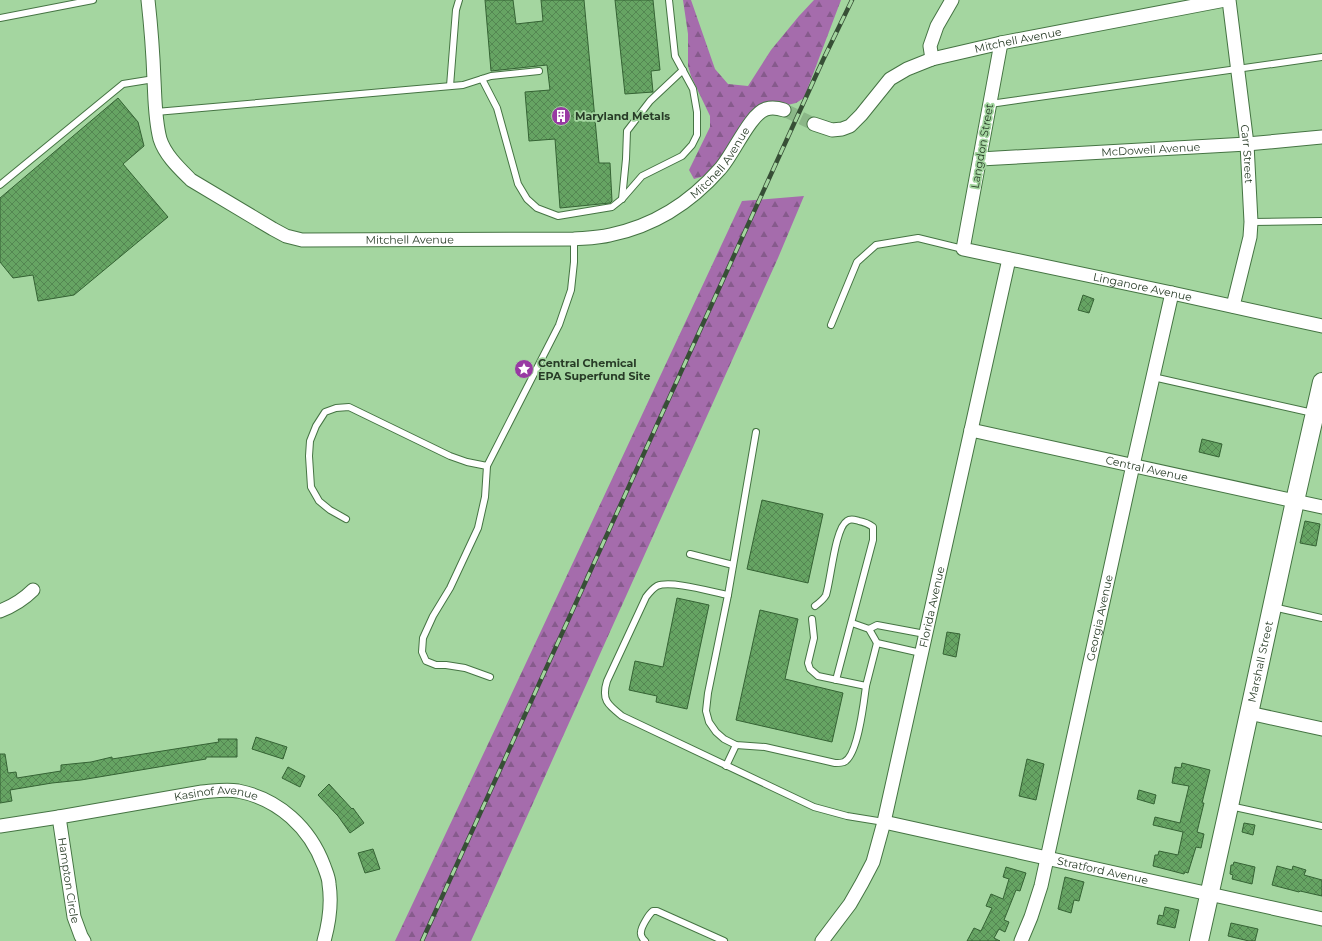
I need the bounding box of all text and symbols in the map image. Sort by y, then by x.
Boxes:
street label: Mitchell Avenue [973,25,1063,56]
street label: Langdon Street [968,102,996,190]
building icon: Maryland Metals [550,105,572,127]
place label: Maryland Metals [575,109,670,123]
street label: Mitchell Avenue [687,124,753,202]
street label: Carr Street [1238,124,1256,184]
street label: McDowell Avenue [1101,140,1201,159]
street label: Mitchell Avenue [366,232,454,247]
street label: Linganore Avenue [1092,270,1194,304]
place label: Central Chemical EPA Superfund Site [538,356,650,383]
place icon: Central Chemical EPA Superfund Site [513,358,535,380]
street label: Central Avenue [1104,453,1190,484]
street label: Florida Avenue [916,565,948,649]
street label: Georgia Avenue [1083,573,1116,662]
street label: Marshall Street [1245,619,1276,704]
street label: Kasinof Avenue [173,783,260,804]
street label: Hampton Circle [55,836,83,926]
street label: Stratford Avenue [1056,854,1150,887]

